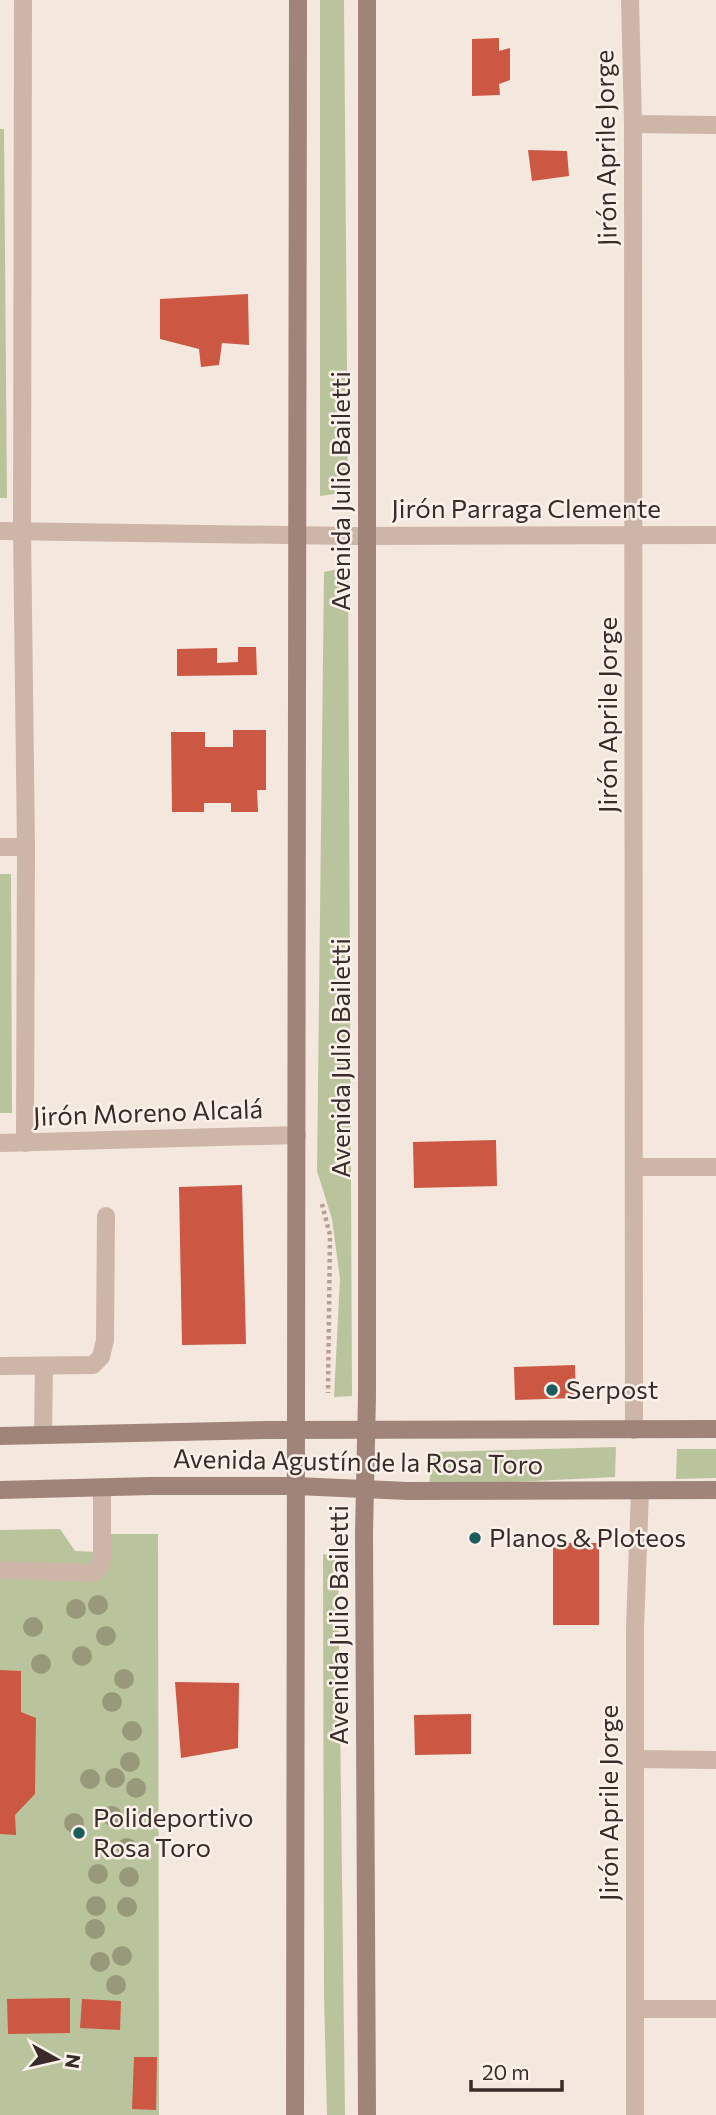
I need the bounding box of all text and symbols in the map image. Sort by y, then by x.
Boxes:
street label: Jirón Aprile Jorge [587,50,622,246]
street label: Avenida Julio Bailetti [324,371,355,611]
street label: Jirón Parraga Clemente [391,492,661,523]
street label: Jirón Aprile Jorge [591,617,622,813]
street label: Avenida Julio Bailetti [324,938,355,1178]
street label: Jirón Moreno Alcalá [32,1092,263,1131]
place label: Serpost [566,1373,658,1404]
marker: Serpost [544,1382,560,1398]
street label: Avenida Agustín de la Rosa Toro [173,1442,544,1479]
street label: Avenida Julio Bailetti [322,1505,353,1745]
place label: Planos & Ploteos [489,1521,686,1552]
marker: Planos & Ploteos [467,1530,483,1546]
street label: Jirón Aprile Jorge [592,1705,623,1901]
place label: Polideportivo Rosa Toro [93,1801,253,1862]
marker: Polideportivo Rosa Toro [71,1825,87,1841]
north arrow [21,2024,91,2094]
scale bar [471,2048,562,2092]
text: N [61,2053,86,2070]
text: 20 m [482,2059,530,2084]

